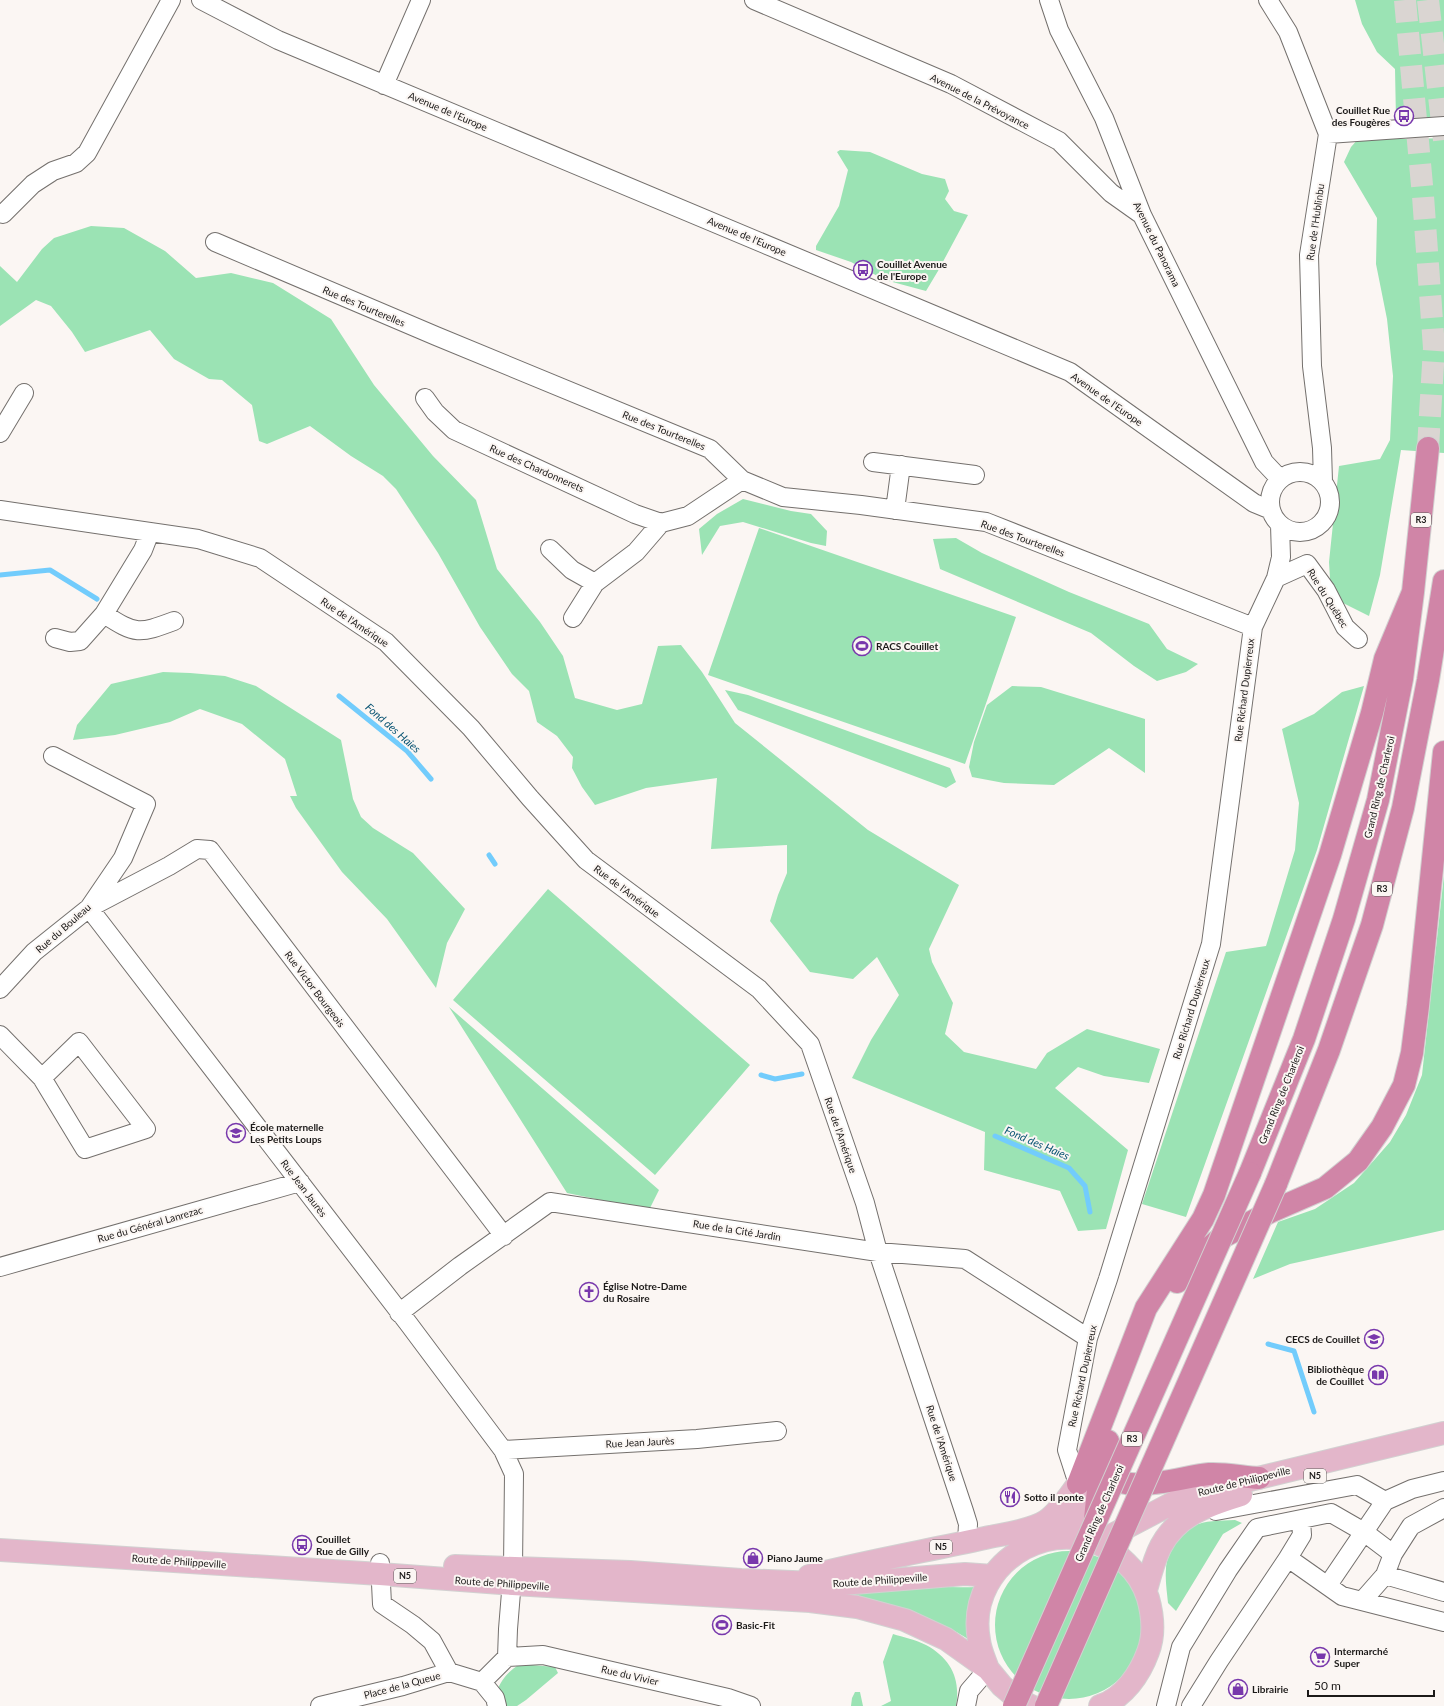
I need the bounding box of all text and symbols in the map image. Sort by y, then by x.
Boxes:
street label: Avenue de la Prévoyance [928,71,1032,131]
street label: Avenue de l'Europe [407,89,489,133]
place label: Couillet Rue des Fougères [1332,104,1391,128]
bus stop icon: Couillet Rue des Fougères [1393,105,1415,127]
street label: Rue de l'Hublinbu [1304,183,1326,261]
street label: Avenue du Panorama [1131,199,1183,289]
street label: Avenue de l'Europe [706,214,788,258]
place label: Couillet Avenue de l'Europe [877,258,948,282]
bus stop icon: Couillet Avenue de l'Europe [852,259,874,281]
street label: Rue des Tourterelles [321,283,407,329]
street label: Avenue de l'Europe [1069,370,1145,428]
street label: Rue des Tourterelles [621,408,707,452]
street label: Rue des Chardonnerets [488,442,586,494]
road number: R3 [1411,513,1431,527]
street label: Rue des Tourterelles [979,517,1067,559]
street label: Rue du Québec [1305,566,1351,630]
street label: Rue de l'Amérique [319,595,391,649]
sports icon: RACS Couillet [851,635,873,657]
street label: Rue Richard Dupierreux [1232,637,1256,742]
place label: RACS Couillet [876,640,938,652]
water label: Fond des Haies [363,700,424,755]
street label: Grand Ring de Charleroi [1361,735,1397,839]
street label: Rue de l'Amérique [592,862,662,920]
road number: R3 [1372,882,1392,896]
street label: Rue du Bouleau [33,901,93,955]
street label: Rue Victor Bourgeois [282,949,348,1029]
street label: Rue Richard Dupierreux [1170,957,1212,1061]
street label: Grand Ring de Charleroi [1256,1044,1306,1146]
street label: Rue de l'Amérique [822,1095,860,1175]
place label: École maternelle Les Petits Loups [250,1121,324,1145]
school or university icon: École maternelle Les Petits Loups [225,1122,247,1144]
water label: Fond des Haies [1003,1123,1072,1162]
street label: Rue Jean Jaurès [278,1157,330,1219]
street label: Rue du Général Lanrezac [96,1203,204,1245]
street label: Rue de la Cité Jardin [692,1217,782,1243]
place label: Église Notre-Dame du Rosaire [603,1280,688,1304]
church icon: Église Notre-Dame du Rosaire [578,1281,600,1303]
street label: Rue Richard Dupierreux [1065,1324,1099,1428]
school or university icon: CECS de Couillet [1363,1328,1385,1350]
place label: CECS de Couillet [1285,1333,1360,1345]
place label: Bibliothèque de Couillet [1307,1363,1365,1387]
library icon: Bibliothèque de Couillet [1367,1364,1389,1386]
street label: Rue de l'Amérique [924,1403,960,1483]
road number: R3 [1122,1432,1142,1446]
street label: Rue Jean Jaurès [605,1434,675,1450]
street label: Grand Ring de Charleroi [1072,1463,1126,1563]
street label: Route de Philippeville [1197,1464,1291,1498]
road number: N5 [1304,1469,1326,1483]
restaurant icon: Sotto il ponte [999,1486,1021,1508]
place label: Sotto il ponte [1024,1491,1084,1503]
place label: Couillet Rue de Gilly [316,1533,370,1557]
bus stop icon: Couillet Rue de Gilly [291,1534,313,1556]
road number: N5 [930,1540,952,1554]
shop icon: Piano Jaume [742,1547,764,1569]
street label: Route de Philippeville [131,1552,227,1570]
place label: Piano Jaume [767,1552,824,1564]
road number: N5 [394,1569,416,1583]
street label: Route de Philippeville [832,1571,928,1589]
street label: Route de Philippeville [454,1574,550,1592]
sports icon: Basic-Fit [711,1614,733,1636]
place label: Basic-Fit [736,1619,775,1631]
place label: Intermarché Super [1334,1645,1389,1669]
supermarket icon: Intermarché Super [1309,1646,1331,1668]
street label: Rue du Vivier [600,1663,660,1688]
street label: Place de la Queue [362,1669,442,1701]
scale bar [1308,1672,1434,1698]
shop icon: Librairie [1227,1678,1249,1700]
text: 50 m [1314,1678,1341,1693]
place label: Librairie [1252,1683,1289,1695]

